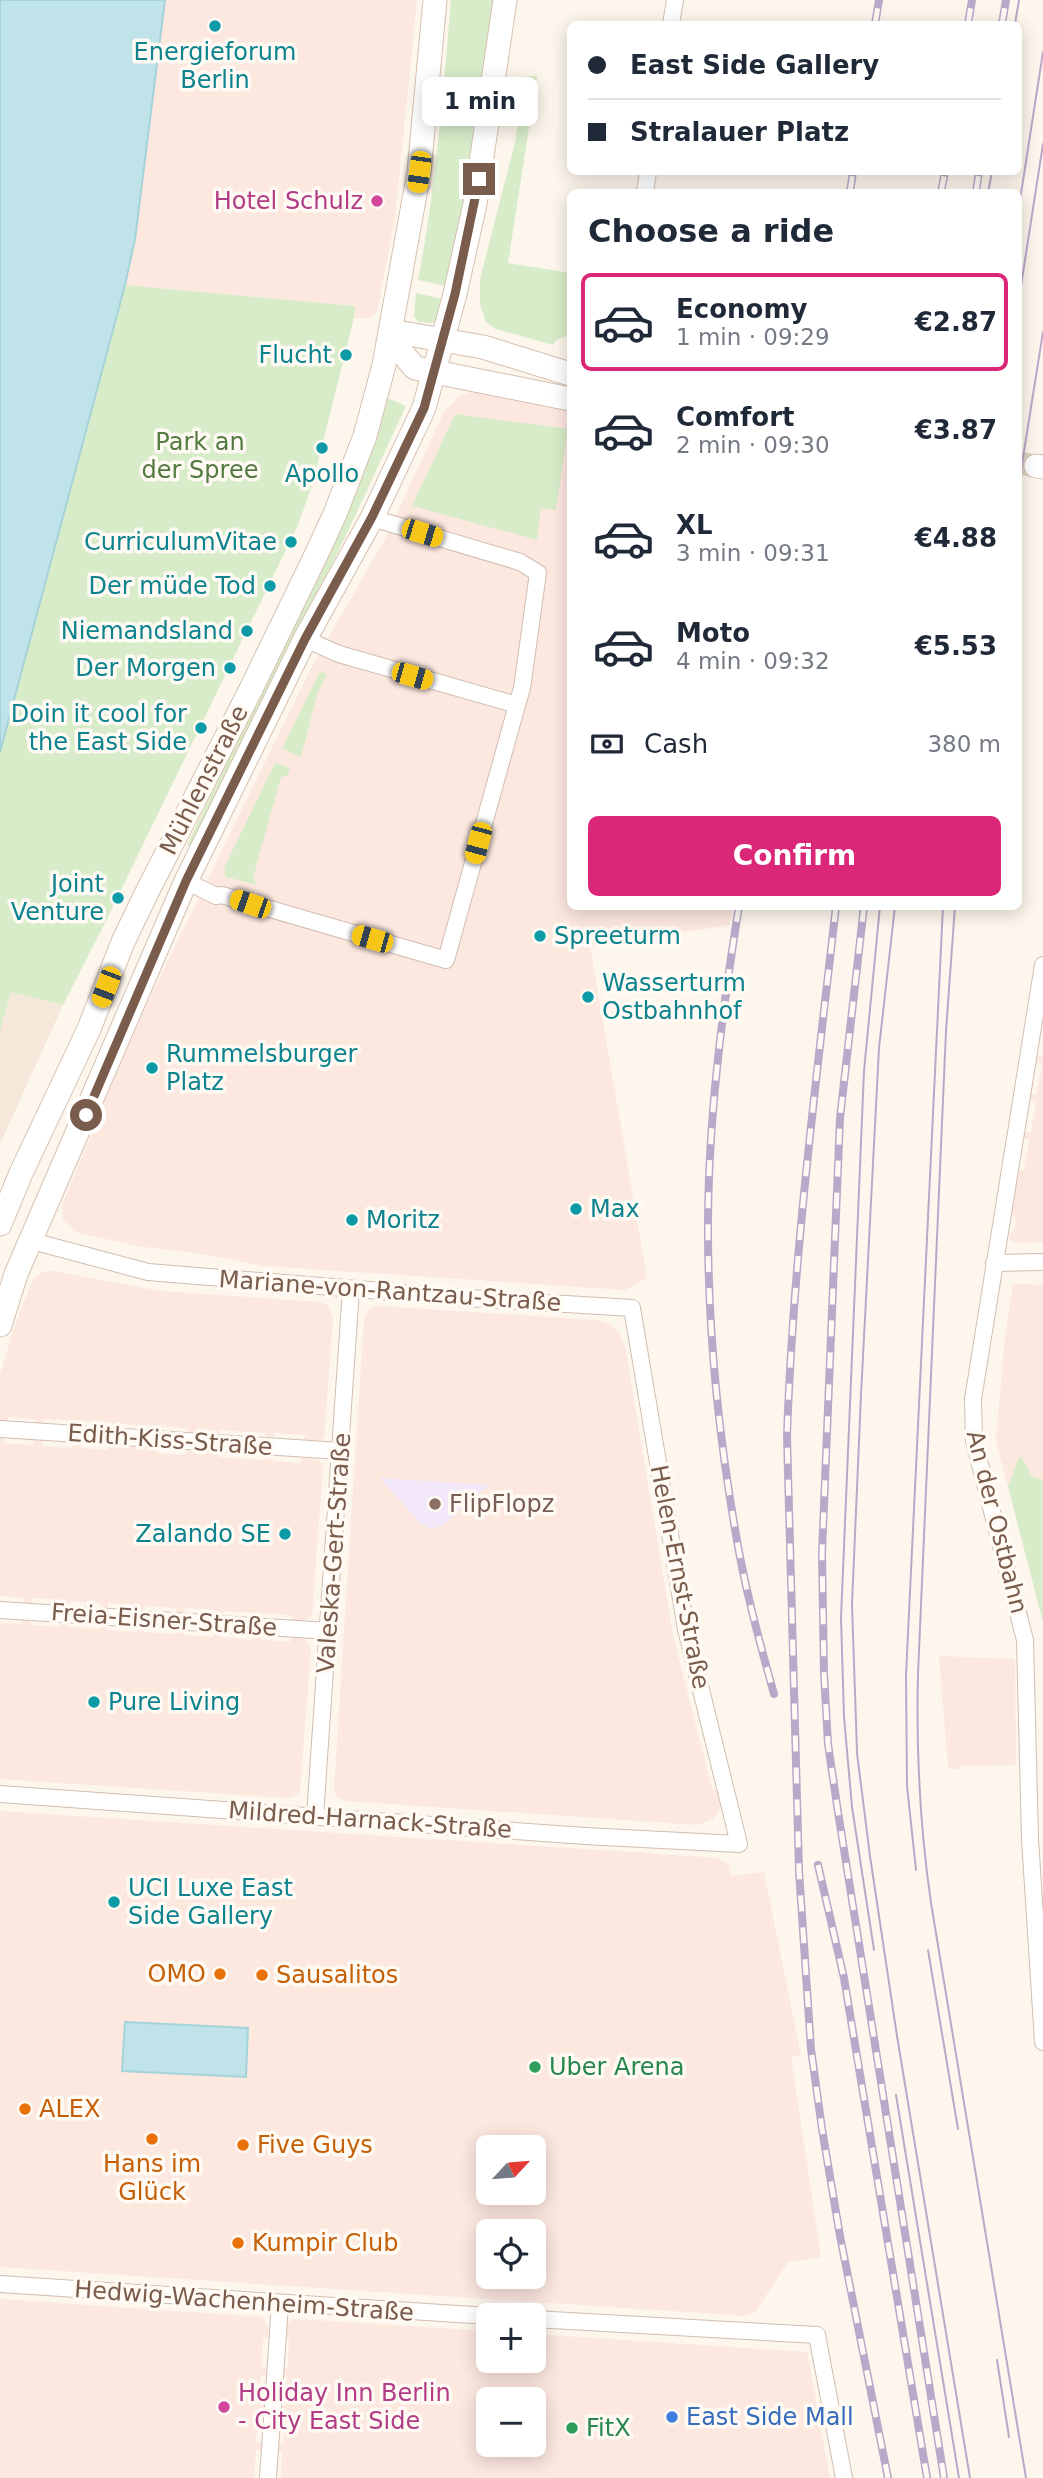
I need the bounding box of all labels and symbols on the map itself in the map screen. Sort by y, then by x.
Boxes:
marker: Energieforum Berlin [207,18,223,34]
place label: Energieforum Berlin [134,38,296,94]
callout: 1 min [421,78,537,127]
car [406,150,433,194]
route end [463,163,495,195]
place label: Hotel Schulz [214,187,363,215]
marker: Hotel Schulz [369,193,385,209]
place label: Flucht [259,341,332,369]
marker: Flucht [338,347,354,363]
park label: Park an der Spree [142,428,258,484]
marker: Apollo [314,440,330,456]
place label: Apollo [285,460,359,488]
car [399,517,446,549]
place label: CurriculumVitae [84,528,277,556]
marker: CurriculumVitae [283,534,299,550]
place label: Der müde Tod [89,572,256,600]
marker: Der müde Tod [262,578,278,594]
place label: Niemandsland [61,617,233,645]
marker: Niemandsland [239,623,255,639]
place label: Der Morgen [75,654,216,682]
marker: Der Morgen [222,660,238,676]
car [389,660,436,692]
place label: Doin it cool for the East Side [11,700,187,756]
street label: Mühlenstraße [154,701,254,859]
marker: Doin it cool for the East Side [193,720,209,736]
car [463,820,494,866]
place label: Joint Venture [11,870,104,926]
car [227,887,274,921]
marker: Joint Venture [110,890,126,906]
place label: Spreeturm [554,922,681,950]
car [349,923,396,955]
marker: Spreeturm [532,928,548,944]
car [89,964,124,1010]
place label: Wasserturm Ostbahnhof [602,969,746,1025]
marker: Wasserturm Ostbahnhof [580,989,596,1005]
place label: Rummelsburger Platz [166,1040,357,1096]
marker: Rummelsburger Platz [144,1060,160,1076]
route start [70,1099,102,1131]
place label: Max [590,1195,640,1223]
marker: Max [568,1201,584,1217]
place label: Moritz [366,1206,440,1234]
marker: Moritz [344,1212,360,1228]
street label: Mariane-von-Rantzau-Straße [218,1265,562,1317]
street label: Edith-Kiss-Straße [67,1419,273,1461]
street label: An der Ostbahn [961,1427,1033,1617]
street label: Valeska-Gert-Straße [312,1432,356,1674]
street label: Helen-Ernst-Straße [645,1463,715,1691]
place label: FlipFlopz [449,1490,554,1518]
marker: FlipFlopz [427,1496,443,1512]
place label: Zalando SE [135,1520,271,1548]
marker: Zalando SE [277,1526,293,1542]
street label: Freia-Eisner-Straße [50,1598,278,1642]
place label: Pure Living [108,1688,240,1716]
marker: Pure Living [86,1694,102,1710]
street label: Mildred-Harnack-Straße [227,1796,513,1844]
place label: UCI Luxe East Side Gallery [128,1874,293,1930]
marker: UCI Luxe East Side Gallery [106,1894,122,1910]
place label: OMO [148,1960,206,1988]
place label: Sausalitos [276,1961,398,1989]
marker: OMO [212,1966,228,1982]
marker: Sausalitos [254,1967,270,1983]
place label: Uber Arena [549,2053,685,2081]
marker: Uber Arena [527,2059,543,2075]
place label: ALEX [39,2095,100,2123]
marker: ALEX [17,2101,33,2117]
marker: Hans im Glück [144,2131,160,2147]
place label: Five Guys [257,2131,373,2159]
north arrow [476,2135,546,2205]
marker: Five Guys [235,2137,251,2153]
place label: Hans im Glück [103,2150,201,2206]
place label: Kumpir Club [252,2229,398,2257]
marker: Kumpir Club [230,2235,246,2251]
street label: Hedwig-Wachenheim-Straße [73,2275,415,2327]
place label: Holiday Inn Berlin - City East Side [238,2379,451,2435]
marker: Holiday Inn Berlin - City East Side [216,2399,232,2415]
place label: East Side Mall [686,2403,854,2431]
marker: East Side Mall [664,2409,680,2425]
place label: FitX [586,2414,631,2442]
marker: FitX [564,2420,580,2436]

